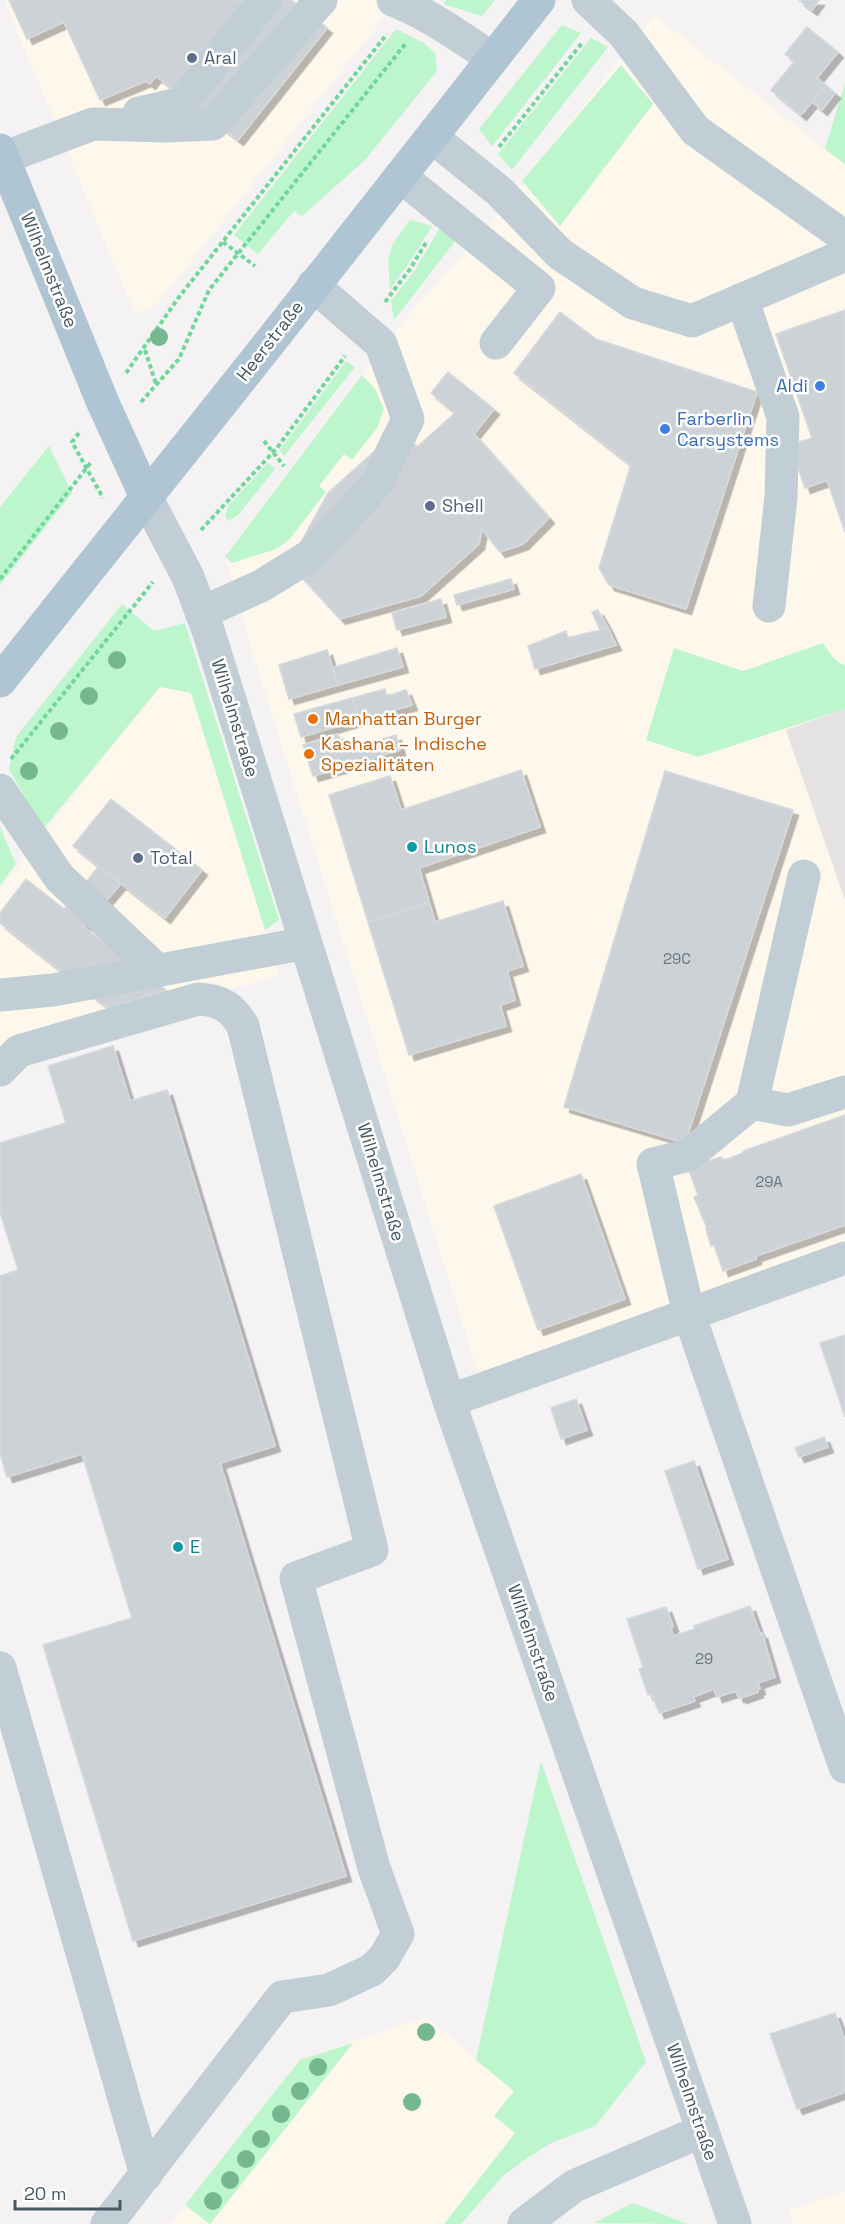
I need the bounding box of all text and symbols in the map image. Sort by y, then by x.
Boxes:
place label: Aral [204,46,237,69]
marker: Aral [185,51,199,65]
street label: Wilhelmstraße [16,209,83,331]
street label: Heerstraße [231,296,308,386]
place label: Aldi [776,374,808,397]
marker: Aldi [813,379,827,393]
place label: Farberlin Carsystems [677,407,779,451]
marker: Farberlin Carsystems [658,422,672,436]
place label: Shell [442,494,484,517]
marker: Shell [423,499,437,513]
street label: Wilhelmstraße [207,656,264,780]
place label: Manhattan Burger [325,707,482,730]
marker: Manhattan Burger [306,712,320,726]
place label: Kashana – Indische Spezialitäten [321,732,487,776]
marker: Kashana – Indische Spezialitäten [302,747,316,761]
place label: Lunos [424,835,476,858]
marker: Lunos [405,840,419,854]
place label: Total [150,846,193,869]
marker: Total [131,851,145,865]
house number: 29C [663,949,691,968]
street label: Wilhelmstraße [353,1120,410,1244]
house number: 29A [755,1172,783,1191]
place label: E [190,1535,200,1558]
marker: E [171,1540,185,1554]
street label: Wilhelmstraße [503,1581,564,1705]
house number: 29 [695,1649,713,1668]
street label: Wilhelmstraße [662,2040,723,2164]
scale bar [15,2173,120,2211]
text: 20 m [24,2182,67,2205]

